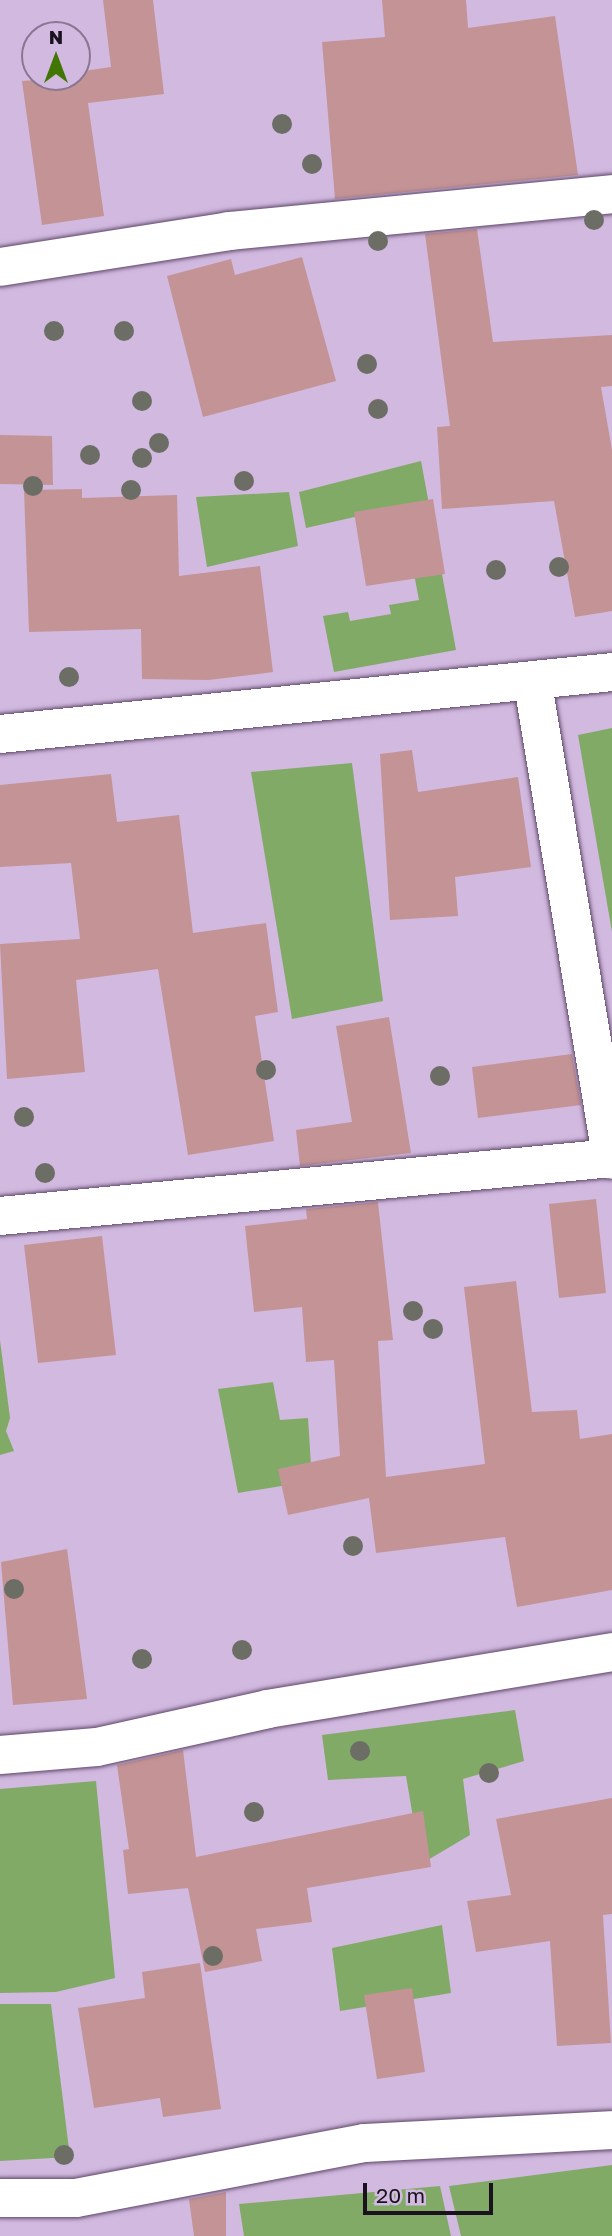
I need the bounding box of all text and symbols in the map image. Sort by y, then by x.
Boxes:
north arrow [21,21,91,91]
text: N [49,25,63,48]
scale bar [367,2170,496,2214]
text: 20 m [376,2182,425,2208]

